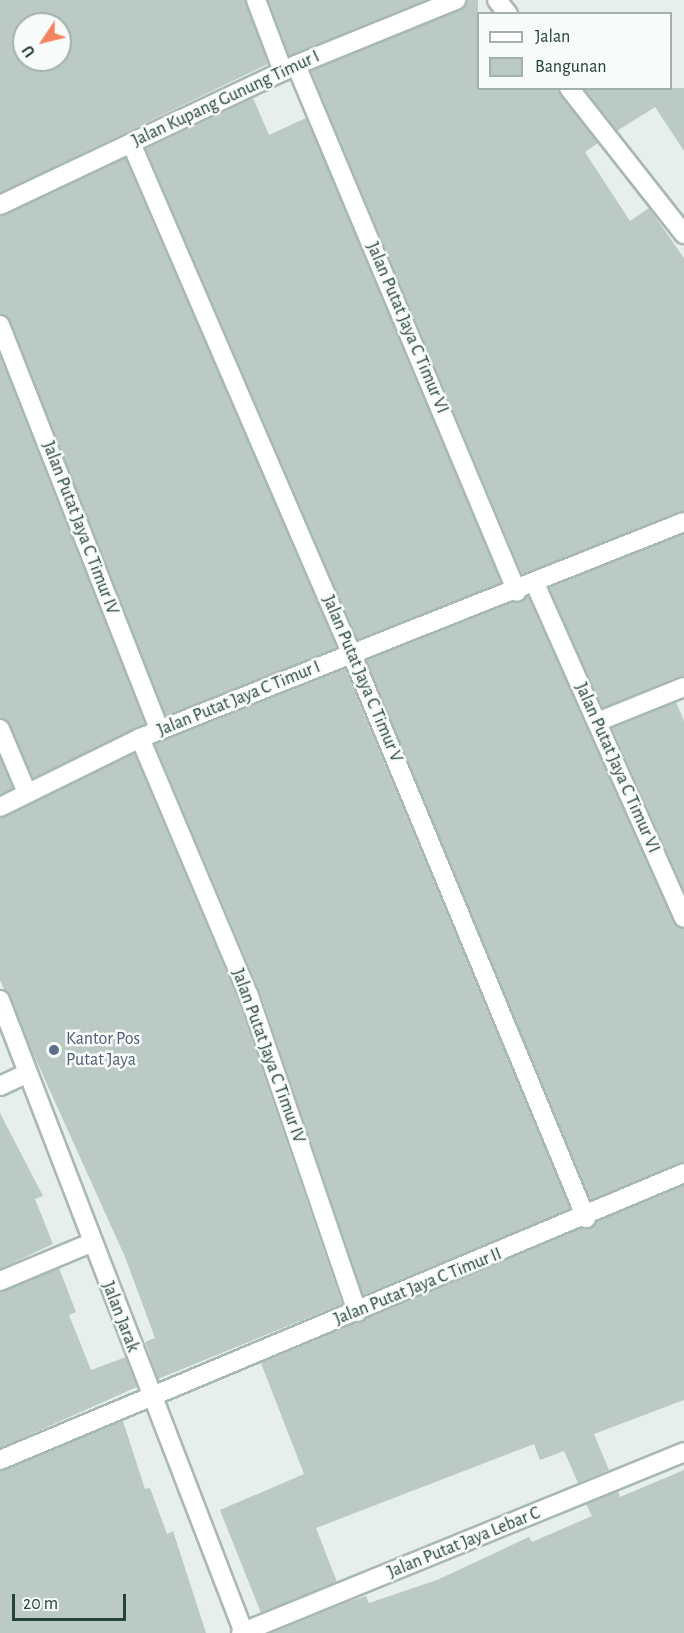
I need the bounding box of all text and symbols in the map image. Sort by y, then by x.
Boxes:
north arrow [12,12,72,72]
legend [477,12,672,90]
text: Jalan [535,28,570,46]
text: U [19,42,38,60]
street label: Jalan Kupang Gunung Timur I [129,46,323,152]
text: Bangunan [535,58,607,76]
street label: Jalan Putat Jaya C Timur VI [361,239,453,417]
street label: Jalan Putat Jaya C Timur IV [37,438,123,618]
street label: Jalan Putat Jaya C Timur V [317,592,407,766]
street label: Jalan Putat Jaya C Timur I [154,656,324,742]
street label: Jalan Putat Jaya C Timur VI [570,680,664,856]
street label: Jalan Putat Jaya C Timur IV [226,966,310,1146]
place label: Kantor Pos Putat Jaya [66,1029,140,1072]
marker: Kantor Pos Putat Jaya [47,1043,61,1057]
street label: Jalan Putat Jaya C Timur II [331,1244,505,1330]
street label: Jalan Jarak [97,1279,143,1355]
street label: Jalan Putat Jaya Lebar C [385,1503,543,1583]
scale bar [15,1582,129,1620]
text: 20 m [23,1595,58,1613]

